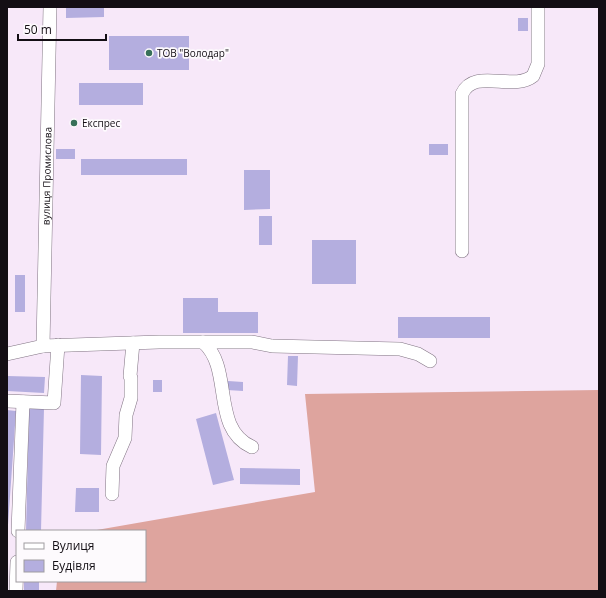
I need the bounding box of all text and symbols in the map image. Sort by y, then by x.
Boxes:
scale bar [18,16,106,42]
text: 50 m [24,21,52,38]
place label: ТОВ "Володар" [157,46,229,60]
marker: ТОВ "Володар" [144,48,154,58]
place label: Експрес [82,116,120,130]
marker: Експрес [69,118,79,128]
street label: вулиця Промислова [38,127,55,225]
legend [16,530,146,582]
text: Вулиця [52,537,94,554]
text: Будівля [52,557,96,574]

